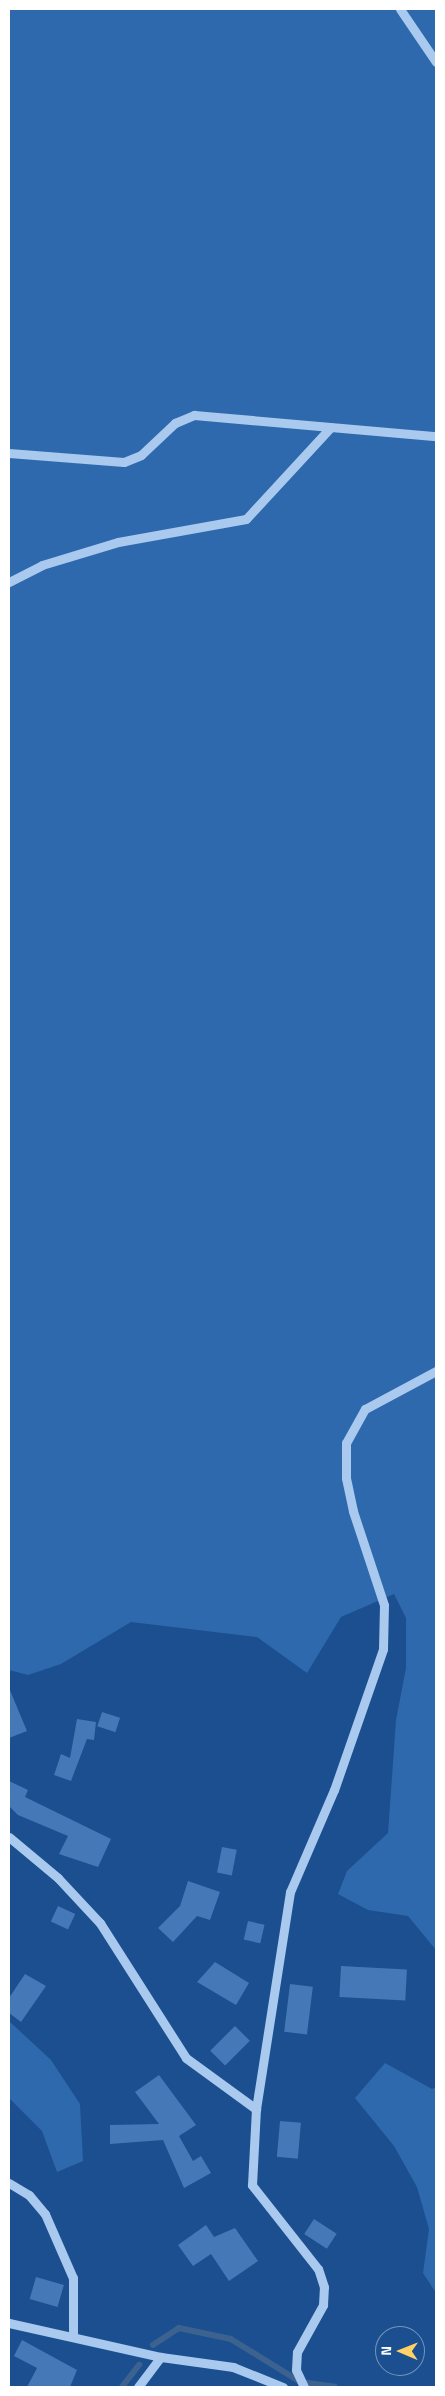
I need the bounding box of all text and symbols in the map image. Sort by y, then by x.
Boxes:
north arrow [375,2326,425,2376]
text: N [375,2346,396,2356]

